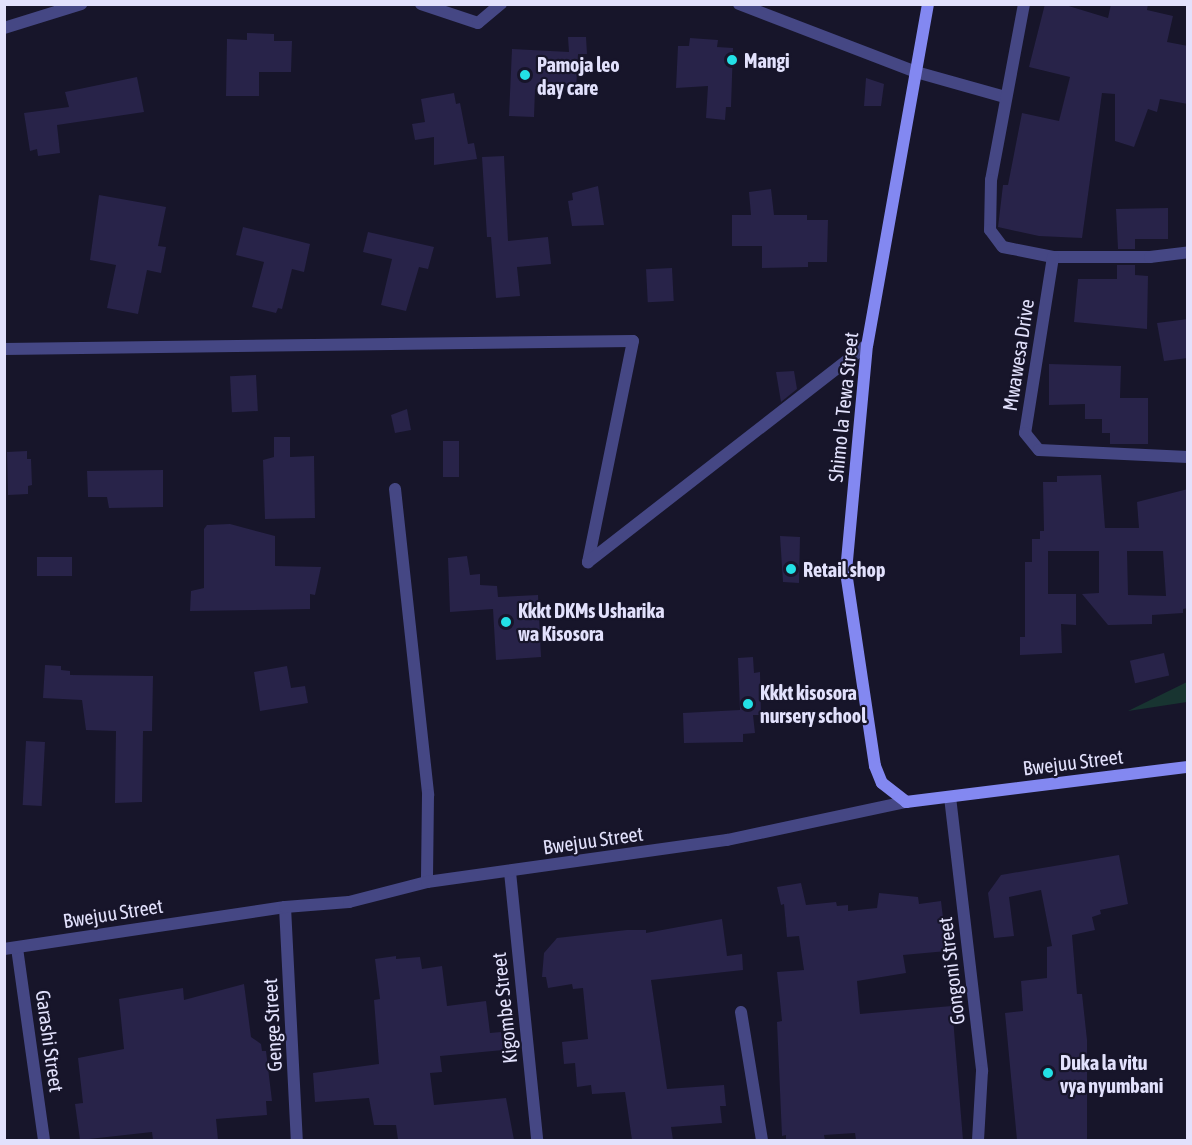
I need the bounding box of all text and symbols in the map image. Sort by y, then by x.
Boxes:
place label: Mangi [744,48,790,72]
place label: Pamoja leo day care [537,52,620,99]
marker: Mangi [725,53,739,67]
marker: Pamoja leo day care [518,68,532,82]
street label: Mwawesa Drive [997,297,1039,413]
street label: Shimo la Tewa Street [823,331,863,483]
place label: Retail shop [803,557,885,581]
marker: Retail shop [784,562,798,576]
place label: Kkkt DKMs Usharika wa Kisosora [518,598,665,645]
marker: Kkkt DKMs Usharika wa Kisosora [499,615,513,629]
place label: Kkkt kisosora nursery school [760,680,867,727]
marker: Kkkt kisosora nursery school [741,697,755,711]
street label: Bwejuu Street [1021,744,1125,780]
street label: Bwejuu Street [541,821,645,859]
street label: Bwejuu Street [61,893,165,933]
street label: Gongoni Street [932,916,970,1026]
street label: Kigombe Street [486,951,522,1065]
street label: Genge Street [258,978,286,1072]
street label: Garashi Street [31,988,69,1094]
place label: Duka la vitu vya nyumbani [1060,1050,1163,1097]
marker: Duka la vitu vya nyumbani [1041,1066,1055,1080]

